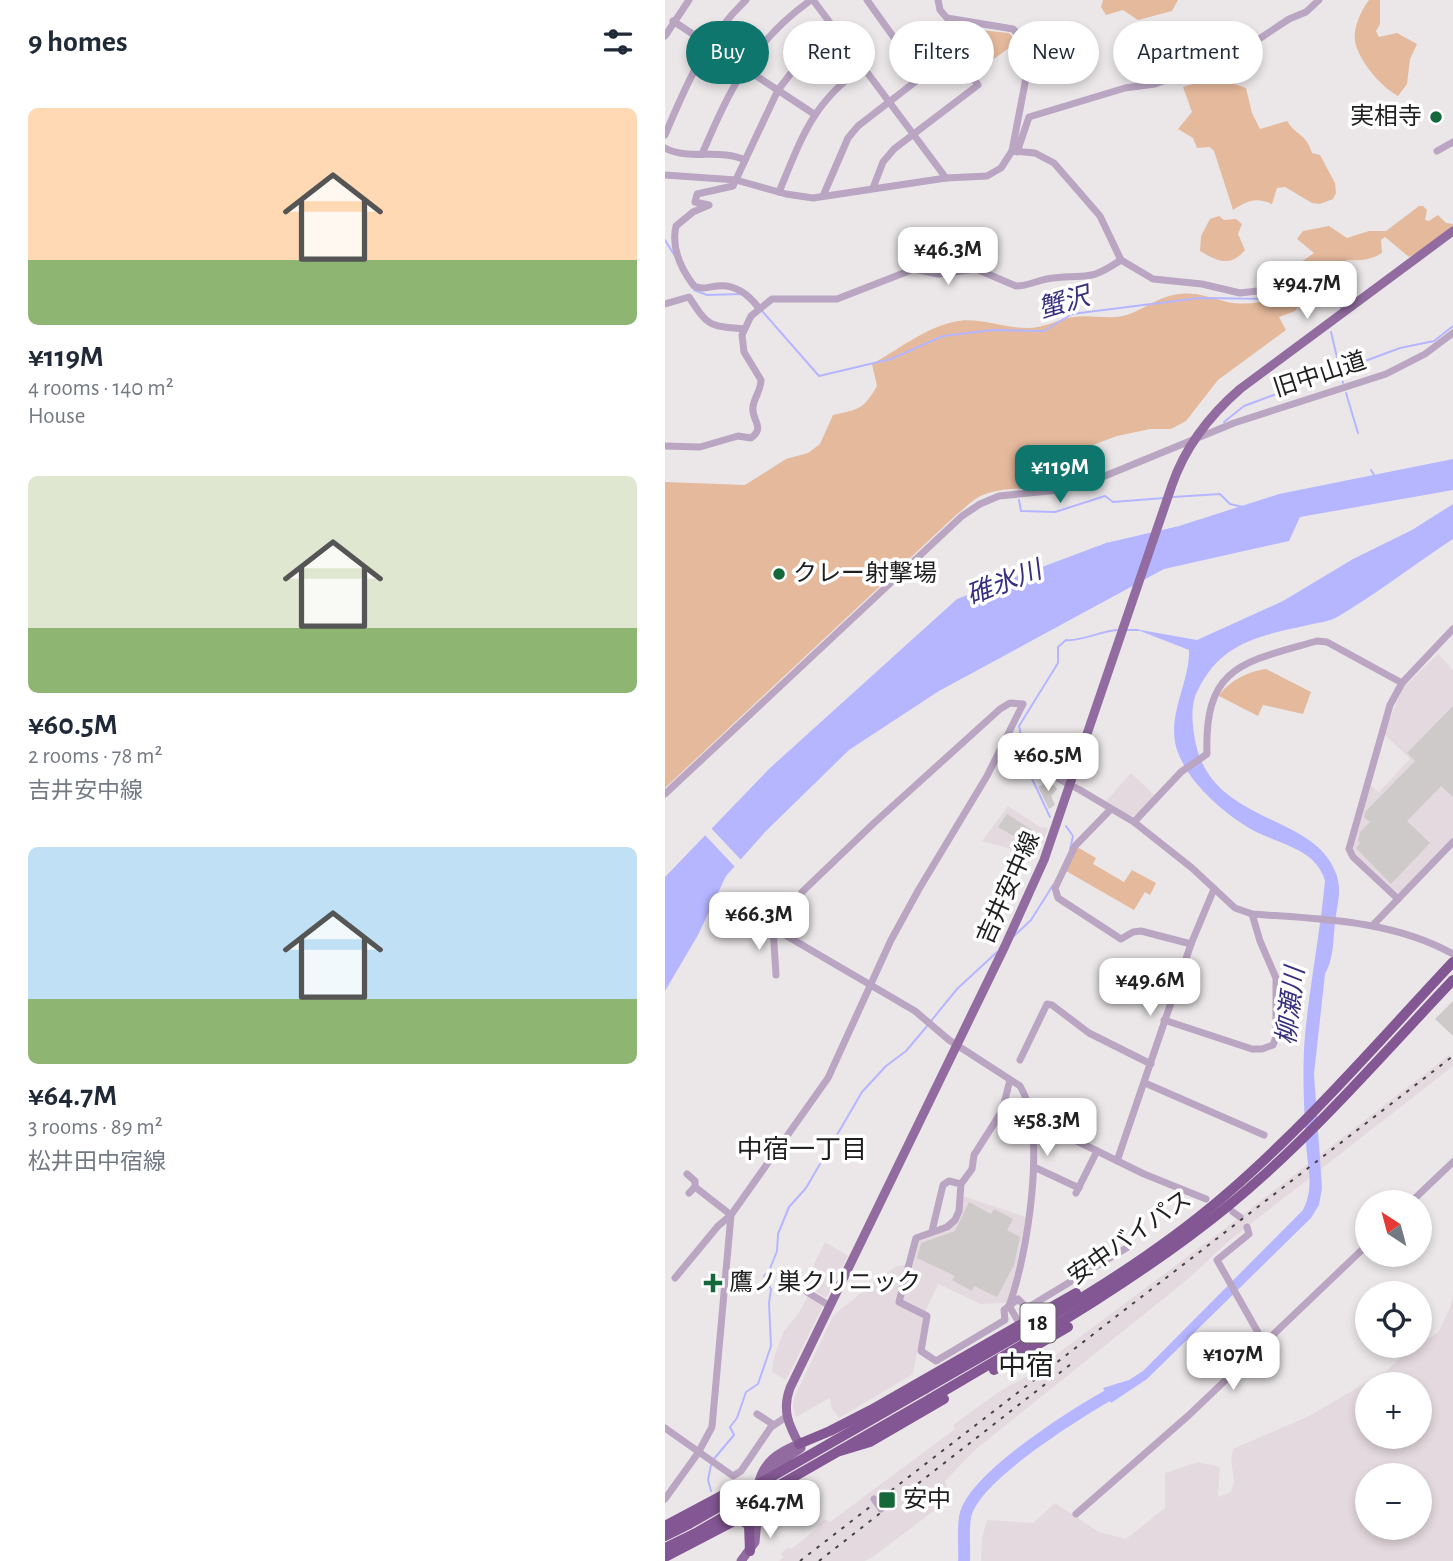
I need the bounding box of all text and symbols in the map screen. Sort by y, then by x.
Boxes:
chip: Buy [686,21,769,84]
chip: Rent [783,21,875,84]
chip: Filters [889,21,994,84]
chip: New [1008,21,1099,84]
chip: Apartment [1113,21,1263,84]
icon: filters [599,23,637,61]
text: 9 homes [28,27,128,57]
place label: 実相寺 [1350,103,1422,129]
marker: 実相寺 [1428,109,1444,125]
icon: home [270,154,396,280]
pin: ¥46.3M [891,228,1005,287]
text: ¥46.3M [914,238,982,261]
pin: ¥94.7M [1250,262,1364,321]
text: ¥94.7M [1273,272,1341,295]
water label: 蟹沢 [1035,282,1095,323]
text: ¥119M [28,342,104,372]
street label: 旧中山道 [1270,347,1369,401]
text: 4 rooms · 140 m² [28,377,174,400]
text: House [28,405,85,428]
pin: ¥119M [1011,446,1109,505]
text: ¥119M [1031,456,1089,479]
icon: home [270,521,396,647]
water label: 碓氷川 [963,555,1048,609]
place label: クレー射撃場 [793,560,937,586]
marker: クレー射撃場 [771,566,787,582]
text: ¥60.5M [28,710,118,740]
pin: ¥60.5M [991,734,1105,793]
text: ¥60.5M [1014,744,1082,767]
text: 2 rooms · 78 m² [28,745,163,768]
text: 吉井安中線 [28,780,143,803]
street label: 吉井安中線 [972,827,1044,948]
icon: home [270,892,396,1018]
pin: ¥66.3M [702,892,816,952]
text: ¥66.3M [725,903,793,926]
pin: ¥49.6M [1093,958,1207,1018]
water label: 柳瀬川 [1272,963,1309,1046]
text: ¥49.6M [1115,969,1185,992]
text: ¥64.7M [28,1081,117,1111]
pin: ¥58.3M [990,1098,1104,1158]
text: ¥58.3M [1014,1109,1080,1132]
text: 3 rooms · 89 m² [28,1116,163,1139]
district label: 中宿一丁目 [737,1135,867,1163]
text: 松井田中宿線 [28,1151,166,1174]
street label: 安中バイパス [1063,1185,1196,1289]
north arrow [1355,1190,1431,1267]
map controls [1355,1190,1432,1540]
place label: 鷹ノ巣クリニック [729,1269,921,1295]
marker: 鷹ノ巣クリニック [703,1273,723,1293]
button: locate [1355,1281,1432,1358]
road number: 18 [1021,1304,1055,1342]
pin: ¥107M [1184,1332,1282,1392]
text: ¥107M [1203,1343,1263,1366]
district label: 中宿 [998,1351,1054,1381]
button: + [1355,1372,1432,1449]
button: − [1355,1463,1432,1540]
pin: ¥64.7M [713,1480,827,1540]
place label: 安中 [903,1486,951,1512]
marker: 安中 [877,1490,897,1510]
text: ¥64.7M [736,1491,804,1514]

